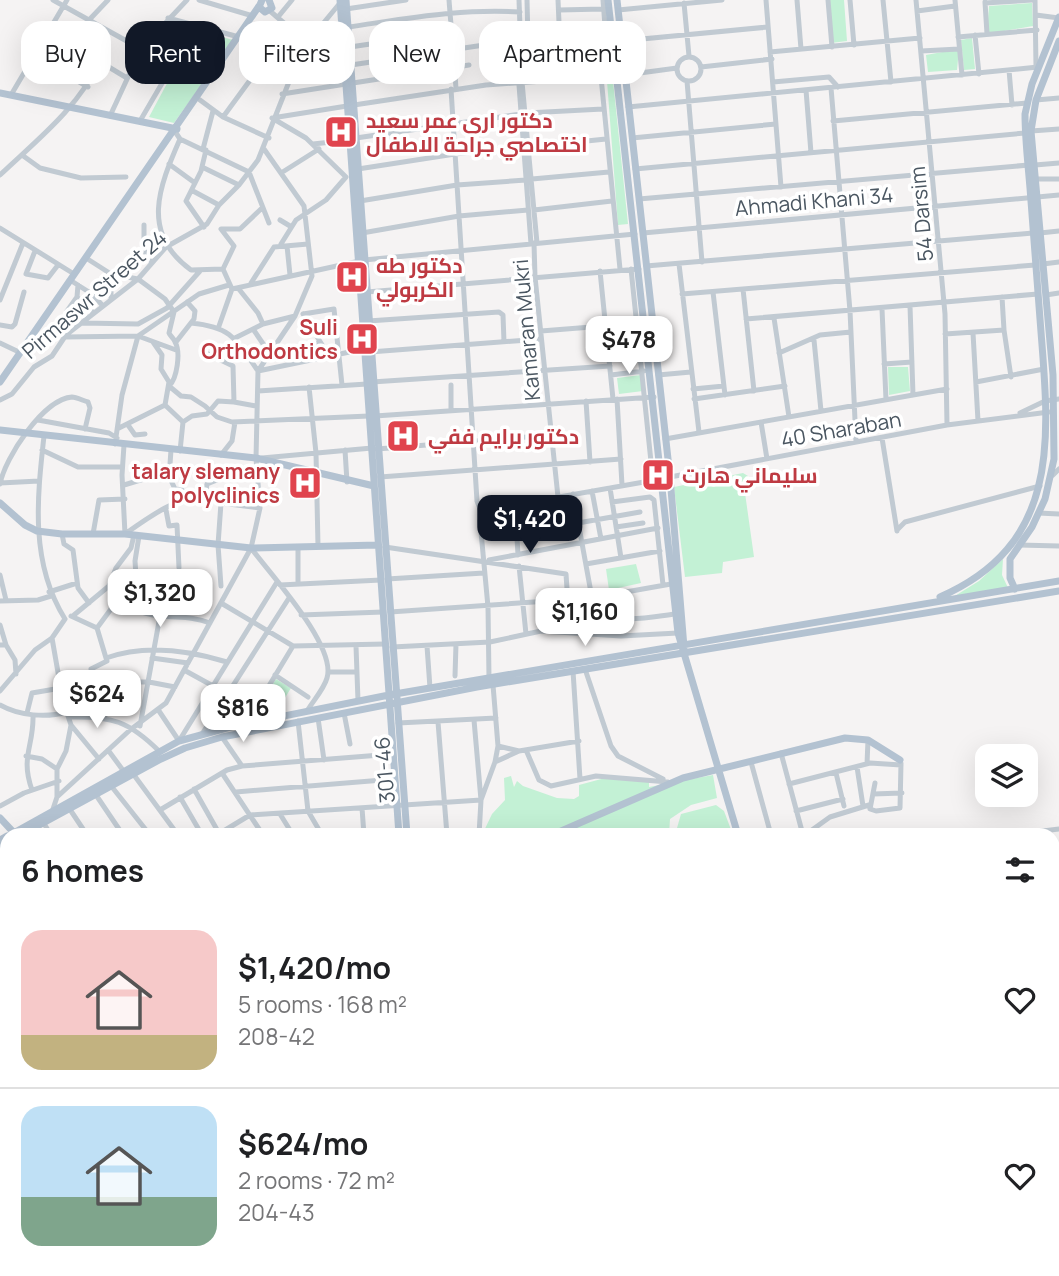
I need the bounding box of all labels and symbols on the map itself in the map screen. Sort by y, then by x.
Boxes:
place label: دكتور اري عمر سعيد اختصاصي جراحة الاطفال [366,106,588,161]
hospital icon: دكتور اري عمر سعيد اختصاصي جراحة الاطفال [322,113,360,151]
street label: 54 Darsim [903,165,939,263]
street label: Ahmadi Khani 34 [734,180,894,222]
street label: Pirmaswr Street 24 [16,223,172,365]
place label: دكتور طه الكربولي [376,251,463,307]
hospital icon: دكتور طه الكربولي [333,258,371,296]
street label: Kamaran Mukri [506,258,546,402]
place label: Suli Orthodontics [201,313,338,365]
pin: $478 [588,316,670,376]
hospital icon: Suli Orthodontics [343,320,381,358]
street label: 40 Sharaban [779,405,903,453]
hospital icon: دكتور برايم ففي [384,417,422,455]
place label: دكتور برايم ففي [428,422,579,454]
hospital icon: سليماني هارت [639,456,677,494]
place label: talary slemany polyclinics [132,457,280,509]
place label: سليماني هارت [682,461,818,493]
hospital icon: talary slemany polyclinics [286,464,324,502]
pin: $1,420 [473,496,587,555]
pin: $1,320 [103,570,217,629]
pin: $1,160 [528,588,642,648]
pin: $624 [56,670,138,730]
pin: $816 [202,684,284,744]
street label: 301-46 [367,735,401,805]

